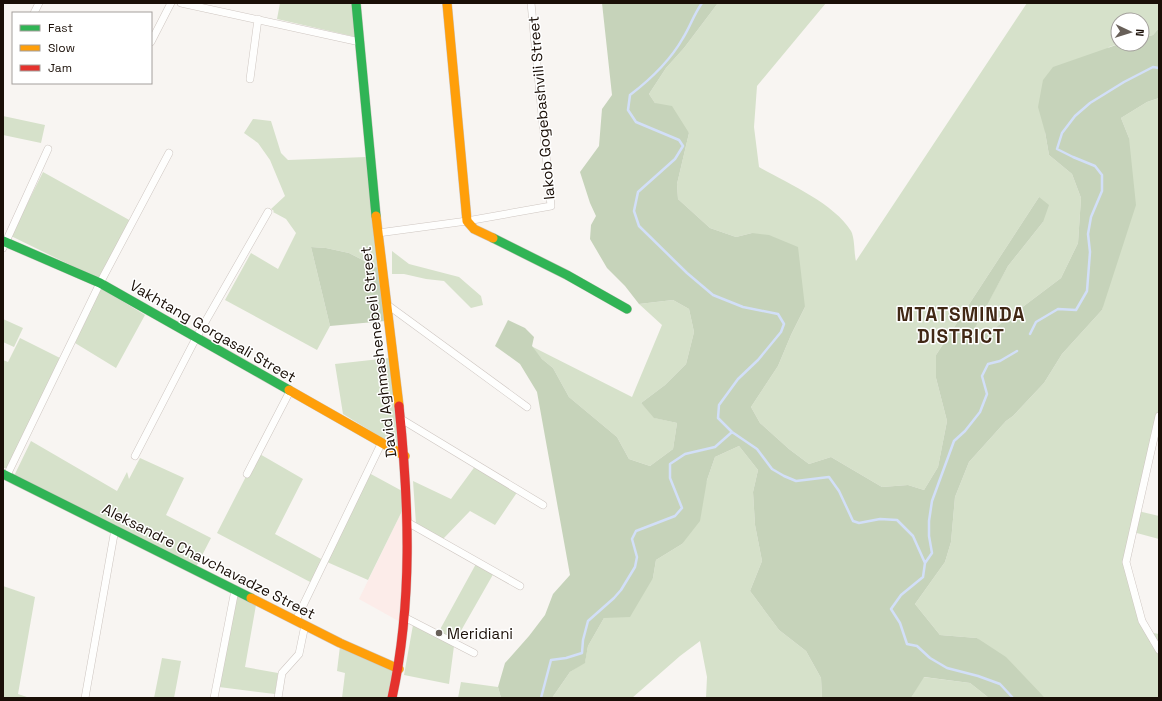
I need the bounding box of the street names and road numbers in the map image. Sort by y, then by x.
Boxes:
street label: Iakob Gogebashvili Street [523,15,558,201]
street label: David Aghmashenebeli Street [356,245,400,459]
street label: Vakhtang Gorgasali Street [126,276,300,386]
street label: Aleksandre Chavchavadze Street [99,499,319,623]

